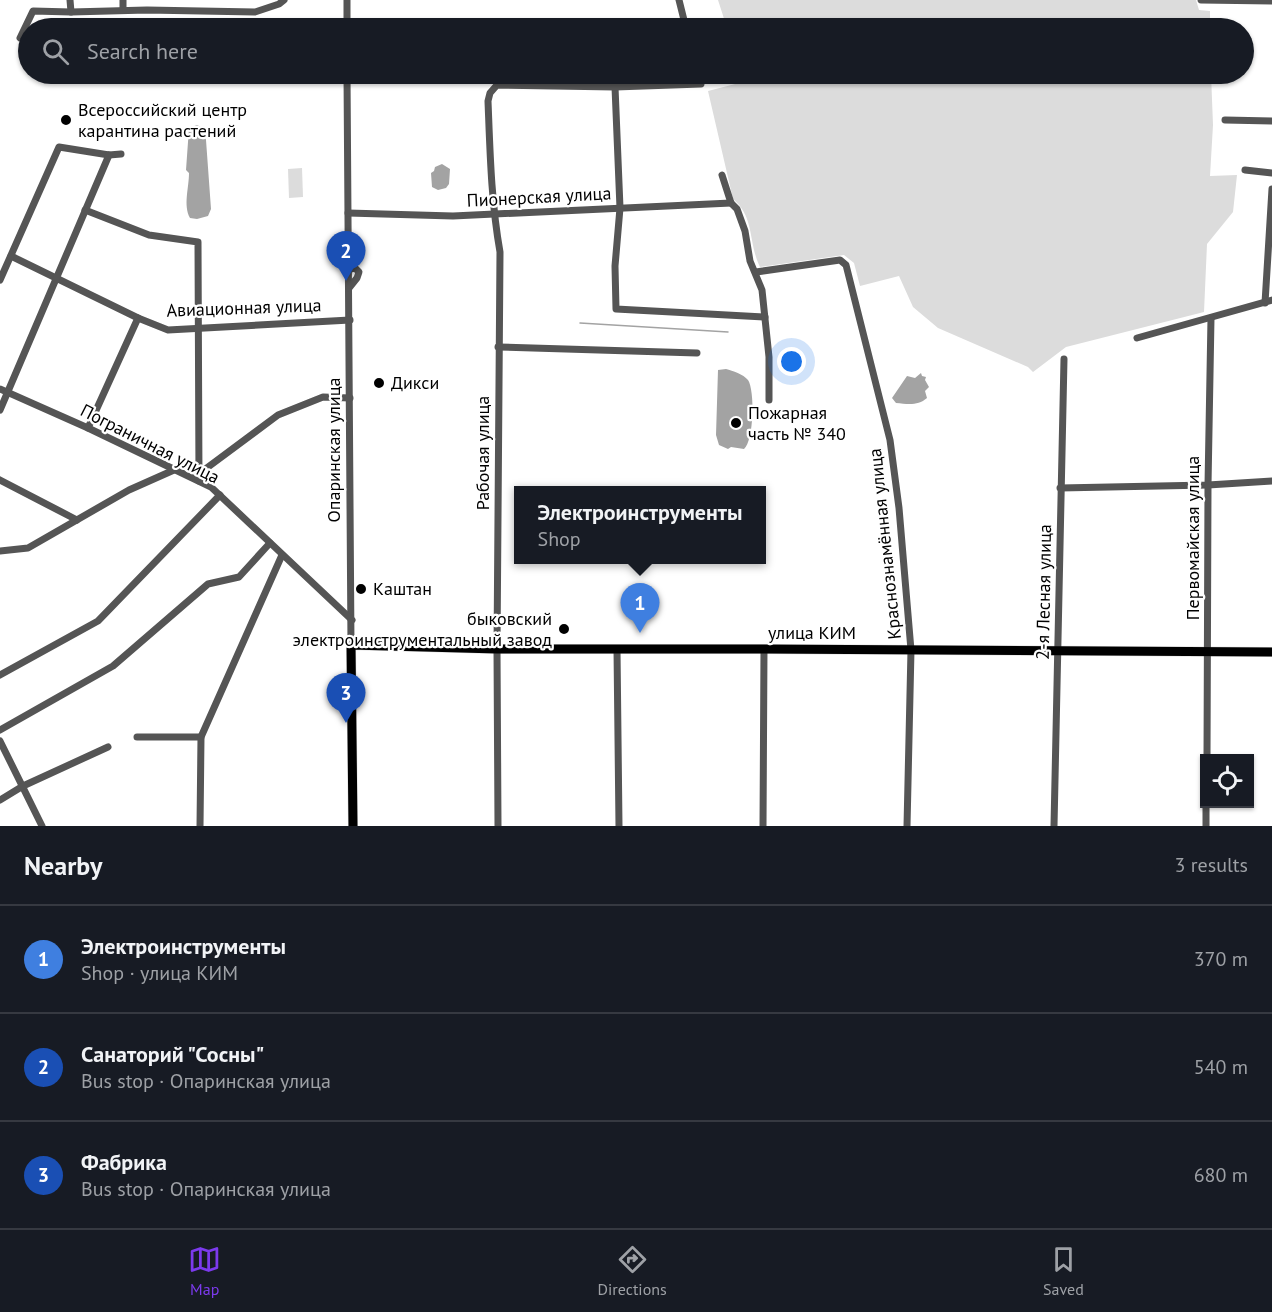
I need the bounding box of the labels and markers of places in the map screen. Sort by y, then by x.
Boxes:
place label: Всероссийский центр карантина растений [78,98,247,142]
marker: Всероссийский центр карантина растений [59,113,73,127]
pin: 2 [326,232,366,281]
place label: Дикси [391,371,439,394]
marker: Дикси [372,376,386,390]
place label: Пожарная часть № 340 [748,401,846,445]
marker: Пожарная часть № 340 [729,416,743,430]
place label: Каштан [373,577,432,600]
marker: Каштан [354,582,368,596]
pin: 1 [620,584,660,633]
place label: быковский электроинструментальный завод [293,607,552,651]
marker: быковский электроинструментальный завод [557,622,571,636]
pin: 3 [326,674,366,723]

